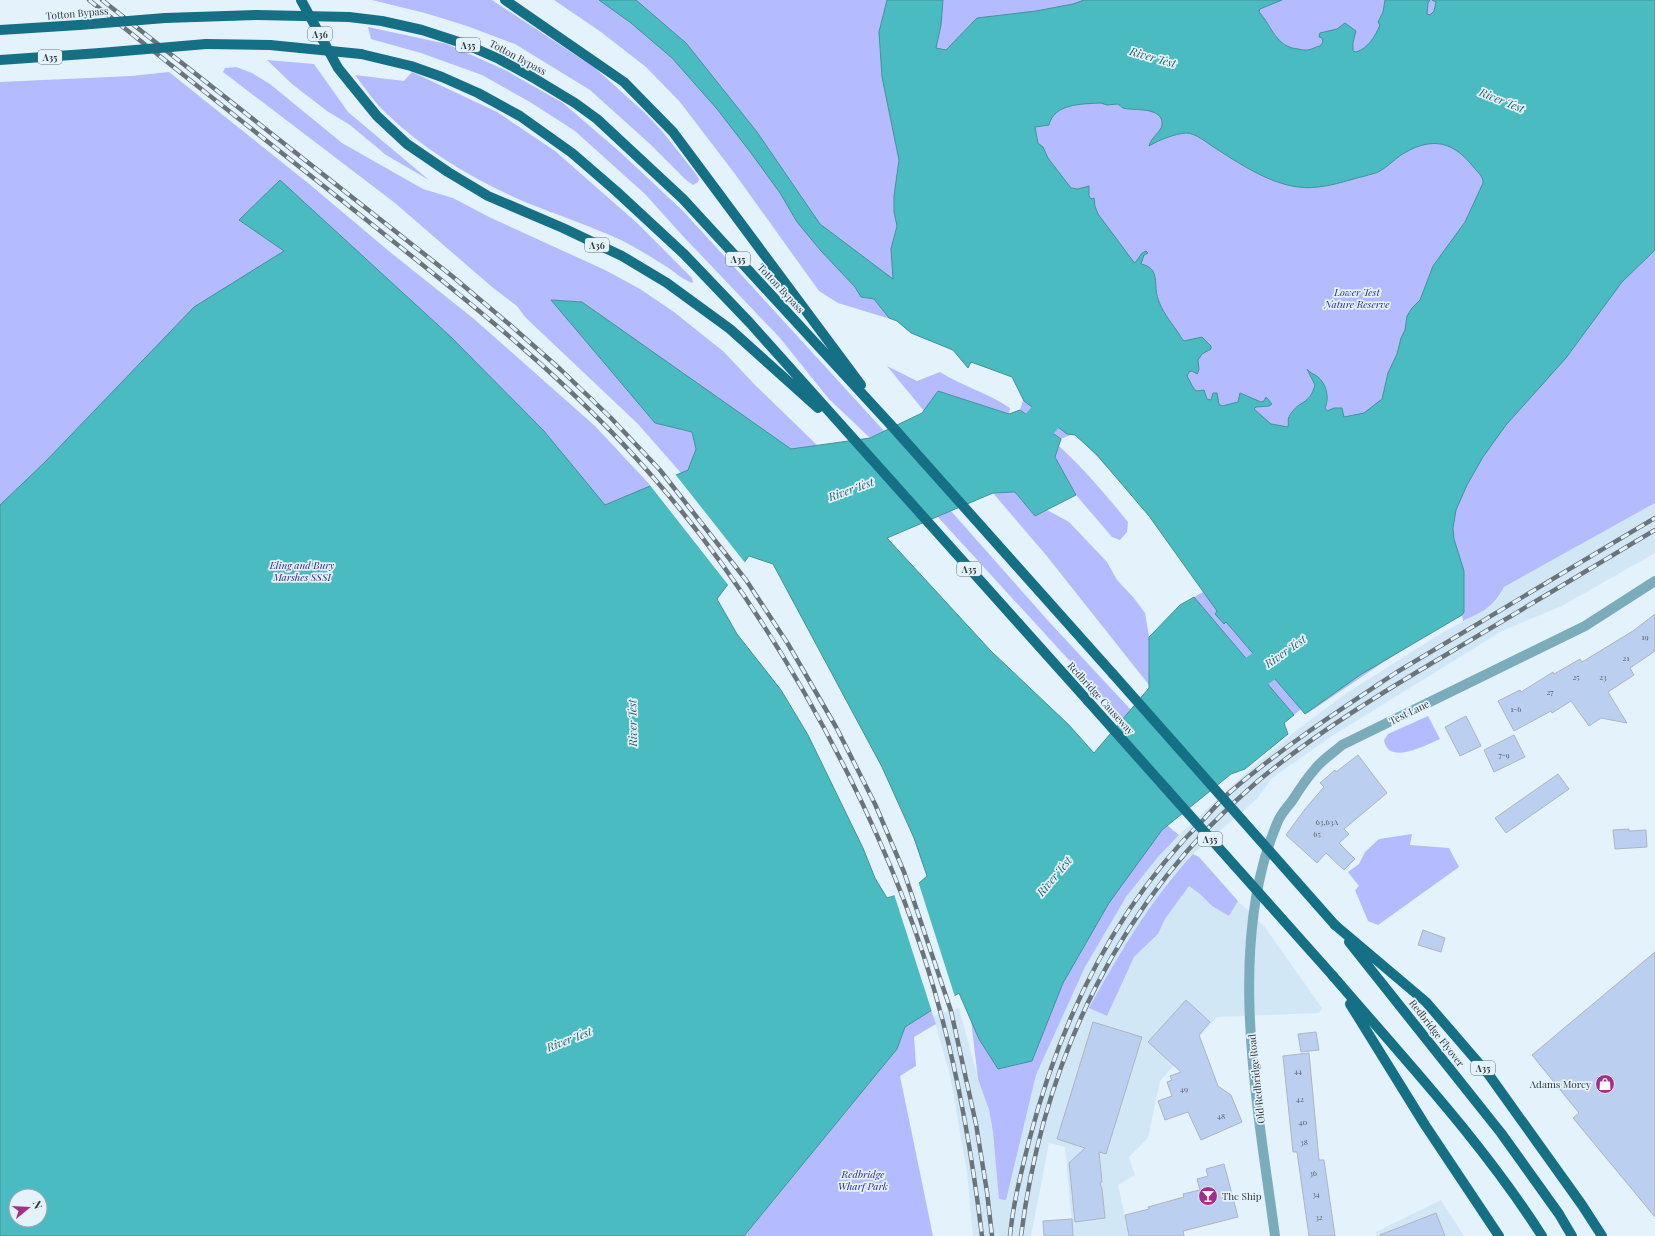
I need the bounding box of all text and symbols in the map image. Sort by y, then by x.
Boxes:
street label: Totton Bypass [45,3,109,23]
road number: A36 [308,27,332,41]
street label: Totton Bypass [487,36,549,78]
road number: A35 [456,38,480,52]
water label: River Test [1127,43,1179,71]
road number: A35 [38,50,62,64]
water label: River Test [1476,84,1528,116]
road number: A36 [585,238,609,252]
road number: A35 [726,252,750,266]
street label: Totton Bypass [754,260,808,316]
park label: Lower Test Nature Reserve [1323,285,1390,311]
water label: River Test [825,473,877,504]
park label: Eling and Bury Marshes SSSI [269,558,335,584]
road number: A35 [957,562,981,576]
water label: River Test [1261,631,1310,671]
house number: 19 [1641,631,1649,642]
house number: 21 [1623,652,1629,663]
street label: Redbridge Causeway [1064,659,1138,737]
house number: 25 [1572,671,1580,682]
house number: 23 [1599,671,1607,682]
house number: 27 [1546,686,1554,697]
street label: Test Lane [1387,696,1431,728]
water label: River Test [624,698,640,748]
house number: 1-6 [1511,703,1521,714]
house number: 7-9 [1498,749,1510,760]
house number: 63,63A [1316,816,1339,827]
house number: 65 [1313,828,1321,839]
road number: A35 [1198,832,1222,846]
water label: River Test [1032,852,1076,900]
street label: Redbridge Flyover [1406,996,1468,1070]
water label: River Test [543,1023,595,1055]
street label: Old Redbridge Road [1244,1033,1268,1125]
road number: A35 [1471,1061,1495,1075]
house number: 44 [1294,1065,1302,1076]
shop icon: Adams Morey [1594,1073,1616,1095]
place label: Adams Morey [1529,1077,1591,1091]
house number: 49 [1180,1083,1188,1094]
house number: 42 [1296,1093,1304,1104]
house number: 48 [1217,1110,1225,1121]
house number: 40 [1299,1116,1308,1127]
house number: 38 [1300,1136,1308,1147]
park label: Redbridge Wharf Park [838,1167,888,1193]
house number: 36 [1309,1167,1317,1178]
bar icon: The Ship [1197,1185,1219,1207]
north arrow [8,1188,48,1228]
house number: 34 [1312,1188,1320,1199]
place label: The Ship [1222,1189,1262,1203]
text: N [30,1199,46,1211]
house number: 32 [1315,1211,1323,1222]

